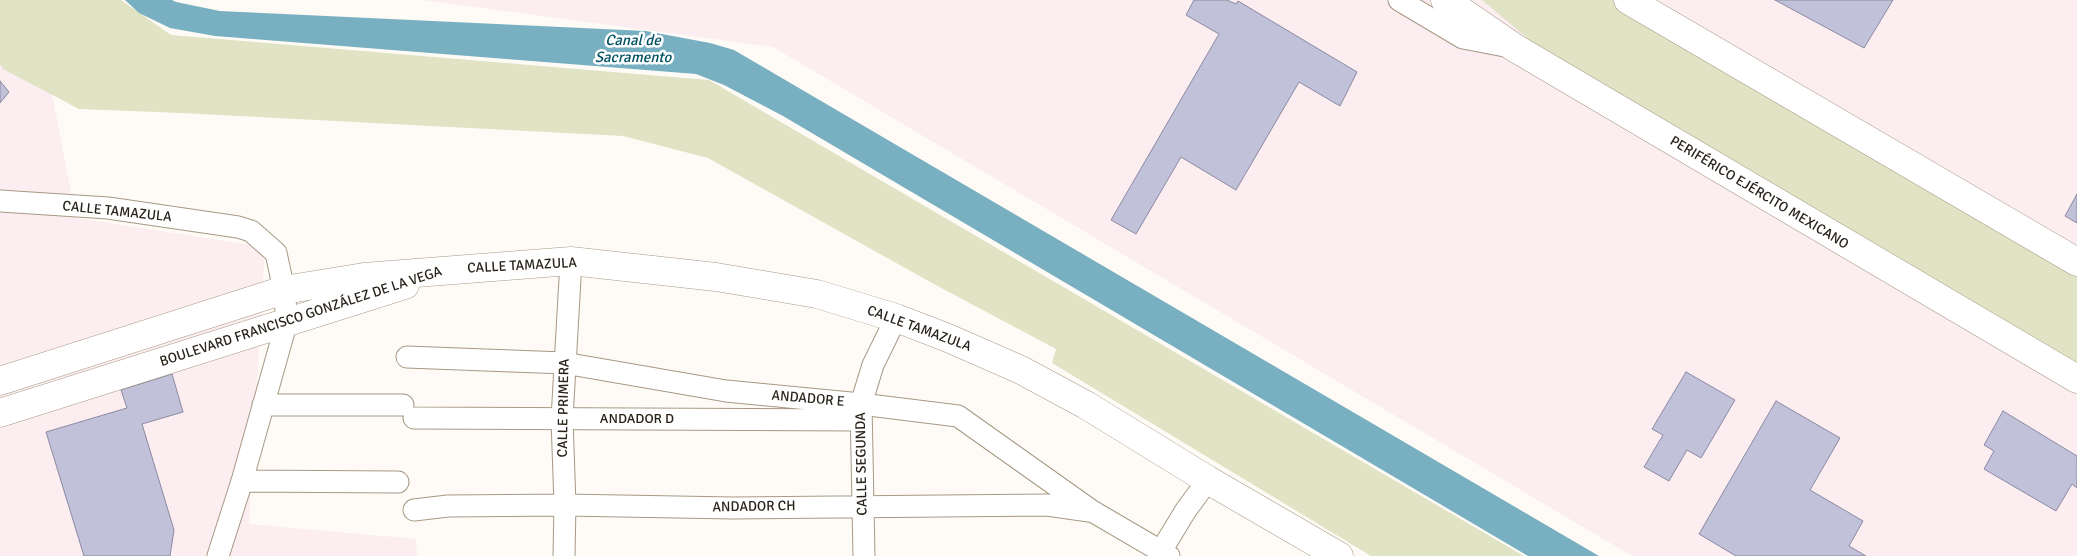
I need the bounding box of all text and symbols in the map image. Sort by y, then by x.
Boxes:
water label: Canal de Sacramento [595,32,671,67]
street label: PERIFÉRICO EJÉRCITO MEXICANO [1667,133,1851,253]
street label: CALLE TAMAZULA [62,198,172,226]
street label: CALLE TAMAZULA [467,255,577,277]
street label: BOULEVARD FRANCISCO GONZÁLEZ DE LA VEGA [158,263,444,371]
street label: CALLE TAMAZULA [865,302,973,356]
street label: CALLE PRIMERA [555,358,573,458]
street label: ANDADOR E [771,387,845,411]
street label: ANDADOR D [600,411,674,427]
street label: CALLE SEGUNDA [853,412,871,516]
street label: ANDADOR CH [712,498,796,516]

